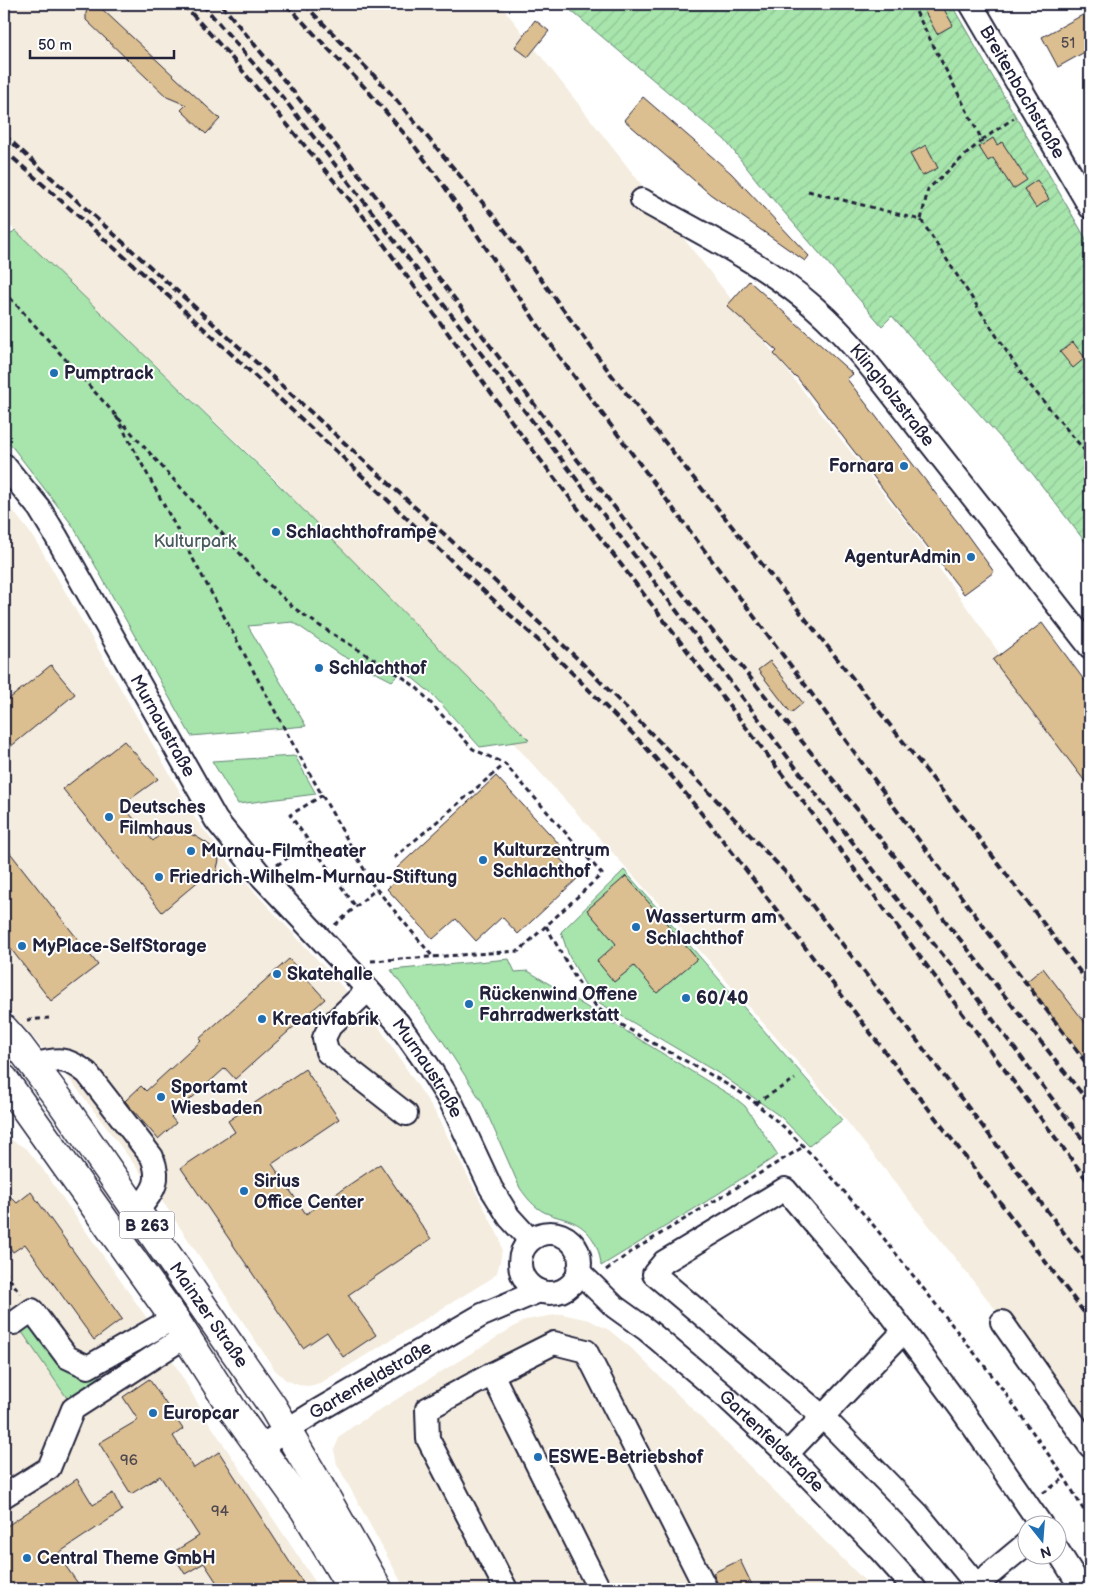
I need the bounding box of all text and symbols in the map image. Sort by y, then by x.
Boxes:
street label: Breitenbachstraße [975,22,1070,163]
scale bar [30,28,174,60]
house number: 51 [1061,34,1075,53]
text: 50 m [38,36,72,55]
street label: Klingholzstraße [845,340,939,451]
place label: Pumptrack [64,363,154,384]
marker: Pumptrack [48,367,60,379]
place label: Fornara [829,456,894,477]
marker: Fornara [898,460,910,472]
place label: Schlachthoframpe [286,522,437,543]
marker: Schlachthoframpe [270,526,282,538]
park label: Kulturpark [153,531,237,552]
place label: AgenturAdmin [844,547,961,568]
marker: AgenturAdmin [965,551,977,563]
place label: Schlachthof [329,658,427,679]
marker: Schlachthof [313,662,325,674]
street label: Murnaustraße [125,671,200,781]
place label: Deutsches Filmhaus [119,797,206,839]
marker: Deutsches Filmhaus [103,811,115,823]
place label: Kulturzentrum Schlachthof [493,840,610,882]
place label: Murnau-Filmtheater [201,841,367,862]
marker: Murnau-Filmtheater [185,845,197,857]
marker: Kulturzentrum Schlachthof [477,854,489,866]
place label: Friedrich-Wilhelm-Murnau-Stiftung [169,867,457,888]
marker: Friedrich-Wilhelm-Murnau-Stiftung [153,871,165,883]
place label: Wasserturm am Schlachthof [646,907,777,949]
marker: Wasserturm am Schlachthof [630,921,642,933]
place label: MyPlace-SelfStorage [32,936,207,957]
marker: MyPlace-SelfStorage [16,940,28,952]
place label: Skatehalle [287,964,373,985]
marker: Skatehalle [271,968,283,980]
place label: Rückenwind Offene Fahrradwerkstatt [479,984,637,1026]
place label: 60/40 [696,988,749,1009]
marker: 60/40 [680,992,692,1004]
marker: Rückenwind Offene Fahrradwerkstatt [463,998,475,1010]
place label: Kreativfabrik [272,1009,379,1030]
marker: Kreativfabrik [256,1013,268,1025]
street label: Murnaustraße [387,1015,467,1121]
place label: Sportamt Wiesbaden [171,1077,262,1119]
marker: Sportamt Wiesbaden [155,1091,167,1103]
place label: Sirius Office Center [254,1171,365,1213]
marker: Sirius Office Center [238,1185,250,1197]
road number: B 263 [120,1212,174,1238]
street label: Mainzer Straße [165,1258,253,1372]
street label: Gartenfeldstraße [306,1337,436,1424]
street label: Gartenfeldstraße [714,1386,828,1497]
place label: Europcar [163,1403,240,1424]
marker: Europcar [147,1407,159,1419]
place label: ESWE-Betriebshof [548,1447,704,1468]
house number: 96 [120,1451,138,1470]
marker: ESWE-Betriebshof [532,1451,544,1463]
house number: 94 [211,1502,229,1521]
north arrow [1016,1516,1066,1566]
text: N [1038,1542,1053,1562]
place label: Central Theme GmbH [37,1548,216,1569]
marker: Central Theme GmbH [21,1552,33,1564]

